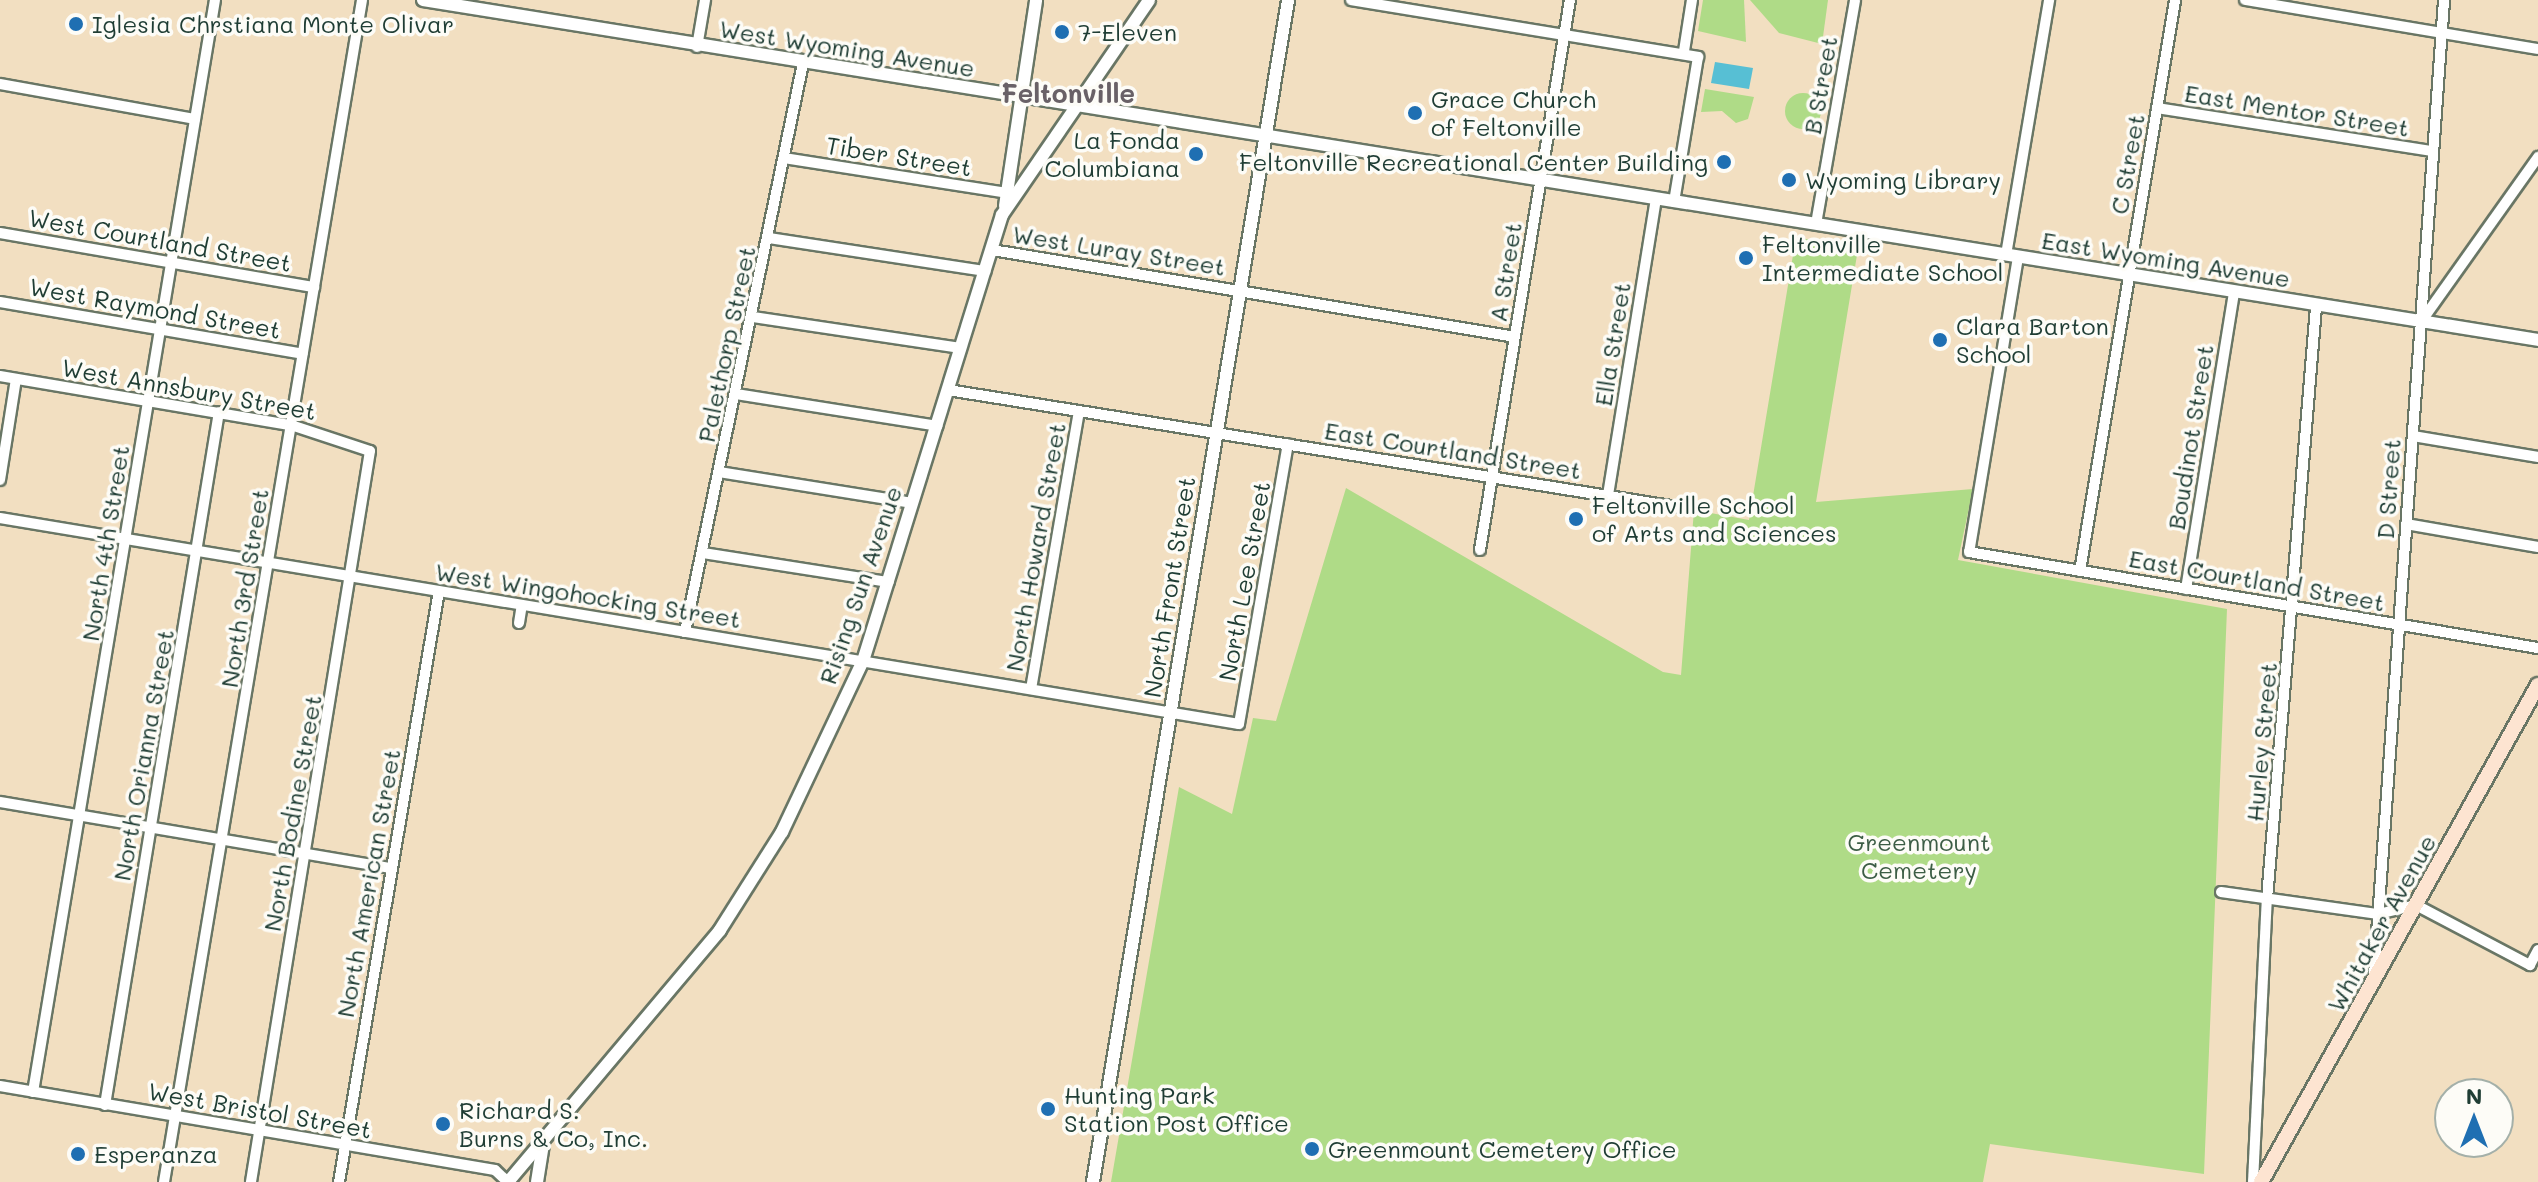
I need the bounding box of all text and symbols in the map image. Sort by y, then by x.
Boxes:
place label: Iglesia Chrstiana Monte Olivar [92,10,454,38]
street label: West Wyoming Avenue [717,14,977,82]
marker: Iglesia Chrstiana Monte Olivar [67,15,85,33]
place label: 7-Eleven [1078,18,1177,46]
marker: 7-Eleven [1053,23,1071,41]
street label: B Street [1797,34,1843,136]
district label: Feltonville [1001,78,1135,110]
street label: East Mentor Street [2183,78,2411,142]
place label: Grace Church of Feltonville [1431,85,1596,141]
marker: Grace Church of Feltonville [1406,104,1424,122]
street label: C Street [2104,112,2150,216]
place label: La Fonda Columbiana [1045,126,1180,182]
street label: Tiber Street [824,130,974,182]
marker: La Fonda Columbiana [1187,145,1205,163]
place label: Feltonville Recreational Center Building [1239,148,1708,176]
marker: Feltonville Recreational Center Building [1715,153,1733,171]
place label: Wyoming Library [1805,166,2001,194]
marker: Wyoming Library [1780,171,1798,189]
street label: West Courtland Street [26,203,294,277]
street label: West Luray Street [1010,219,1228,281]
street label: A Street [1483,220,1527,324]
street label: East Wyoming Avenue [2040,225,2292,293]
place label: Feltonville Intermediate School [1762,230,2004,286]
street label: Palethorp Street [691,243,761,445]
marker: Feltonville Intermediate School [1737,249,1755,267]
street label: West Raymond Street [27,272,283,344]
street label: Ella Street [1588,280,1636,408]
place label: Clara Barton School [1956,312,2109,368]
marker: Clara Barton School [1931,331,1949,349]
street label: Boudinot Street [2161,342,2219,532]
street label: West Annsbury Street [60,352,318,426]
street label: East Courtland Street [1323,415,1583,485]
street label: North Howard Street [999,420,1071,674]
street label: D Street [2370,438,2406,540]
street label: North 4th Street [75,443,135,643]
street label: North Front Street [1137,474,1201,700]
street label: North Lee Street [1212,479,1276,683]
street label: Rising Sun Avenue [813,482,907,688]
street label: North 3rd Street [214,486,274,690]
place label: Feltonville School of Arts and Sciences [1592,491,1837,547]
marker: Feltonville School of Arts and Sciences [1567,510,1585,528]
street label: East Courtland Street [2127,543,2387,617]
street label: West Wingohocking Street [433,557,743,633]
street label: North Orianna Street [107,627,179,883]
street label: Hurley Street [2240,661,2282,823]
street label: North Bodine Street [257,692,327,934]
street label: North American Street [330,746,406,1020]
park label: Greenmount Cemetery [1847,828,1991,884]
street label: Whitaker Avenue [2320,830,2442,1016]
street label: West Bristol Street [146,1076,374,1144]
north arrow [2434,1078,2514,1158]
place label: Hunting Park Station Post Office [1064,1081,1289,1137]
text: N [2466,1081,2482,1110]
place label: Richard S. Burns & Co, Inc. [459,1096,648,1152]
marker: Hunting Park Station Post Office [1039,1100,1057,1118]
marker: Richard S. Burns & Co, Inc. [434,1115,452,1133]
place label: Greenmount Cemetery Office [1328,1135,1677,1163]
place label: Esperanza [94,1140,218,1168]
marker: Greenmount Cemetery Office [1303,1140,1321,1158]
marker: Esperanza [69,1145,87,1163]

